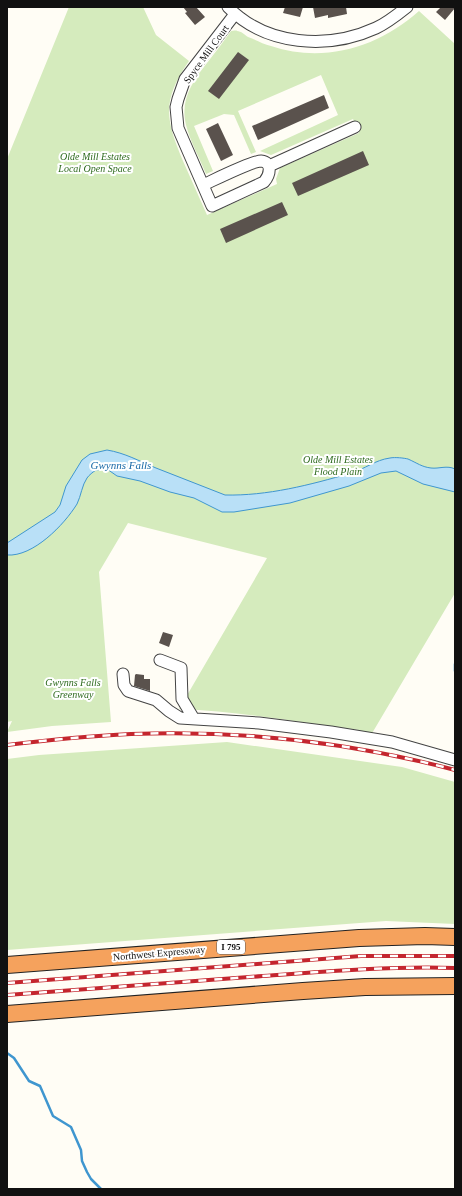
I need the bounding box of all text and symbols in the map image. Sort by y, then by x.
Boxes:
street label: Spyce Mill Court [181,23,231,85]
park label: Olde Mill Estates Local Open Space [57,151,132,174]
park label: Olde Mill Estates Flood Plain [303,454,373,477]
water label: Gwynns Falls [91,459,151,471]
park label: Gwynns Falls Greenway [45,677,101,700]
road number: I 795 [217,940,245,954]
street label: Northwest Expressway [112,943,206,963]

